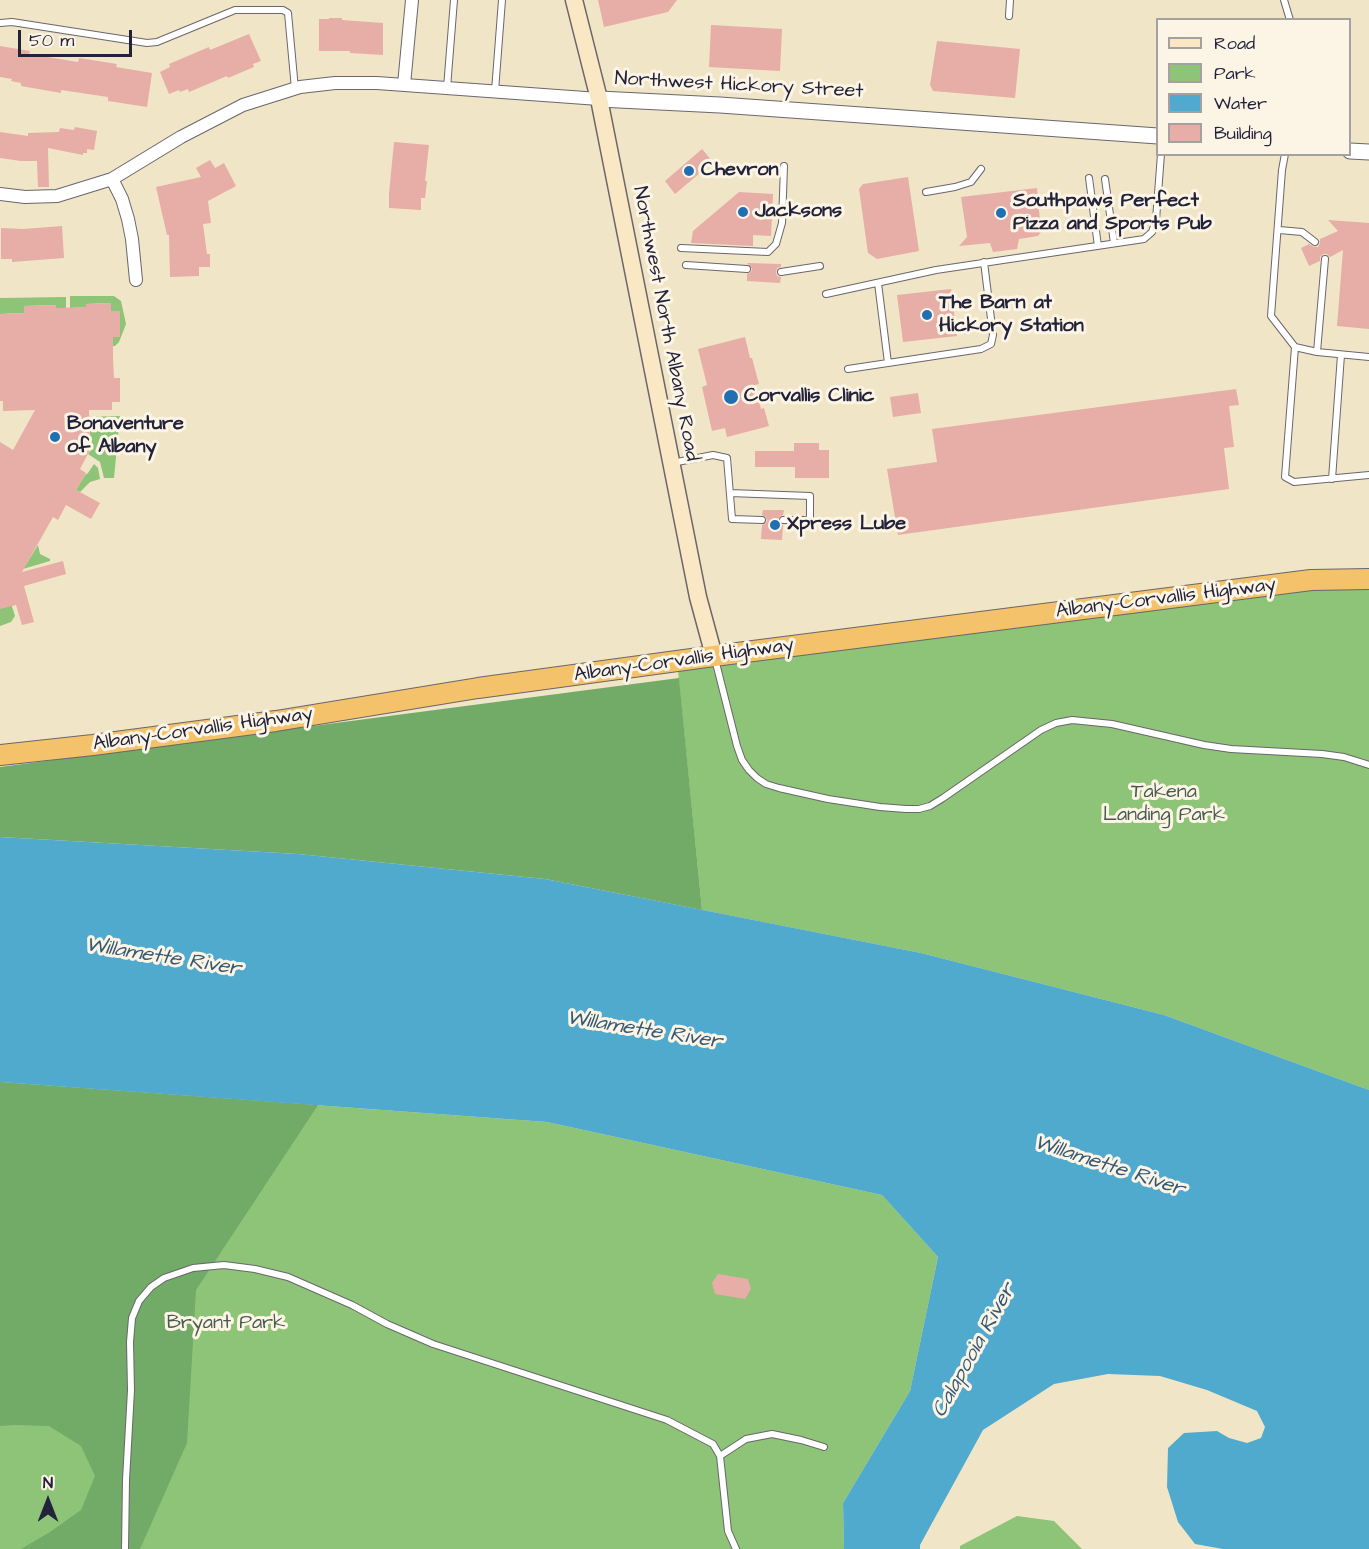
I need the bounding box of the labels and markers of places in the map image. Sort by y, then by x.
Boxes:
place label: Chevron [701,159,779,183]
marker: Chevron [682,164,696,178]
place label: Southpaws Perfect Pizza and Sports Pub [1013,190,1212,237]
place label: Jacksons [755,200,842,224]
marker: Jacksons [736,205,750,219]
marker: Southpaws Perfect Pizza and Sports Pub [994,206,1008,220]
place label: The Barn at Hickory Station [939,292,1084,339]
marker: The Barn at Hickory Station [920,308,934,322]
place label: Corvallis Clinic [744,385,874,409]
marker: Corvallis Clinic [722,388,740,406]
place label: Bonaventure of Albany [67,413,184,460]
marker: Bonaventure of Albany [48,430,62,444]
place label: Xpress Lube [787,513,906,537]
marker: Xpress Lube [768,518,782,532]

